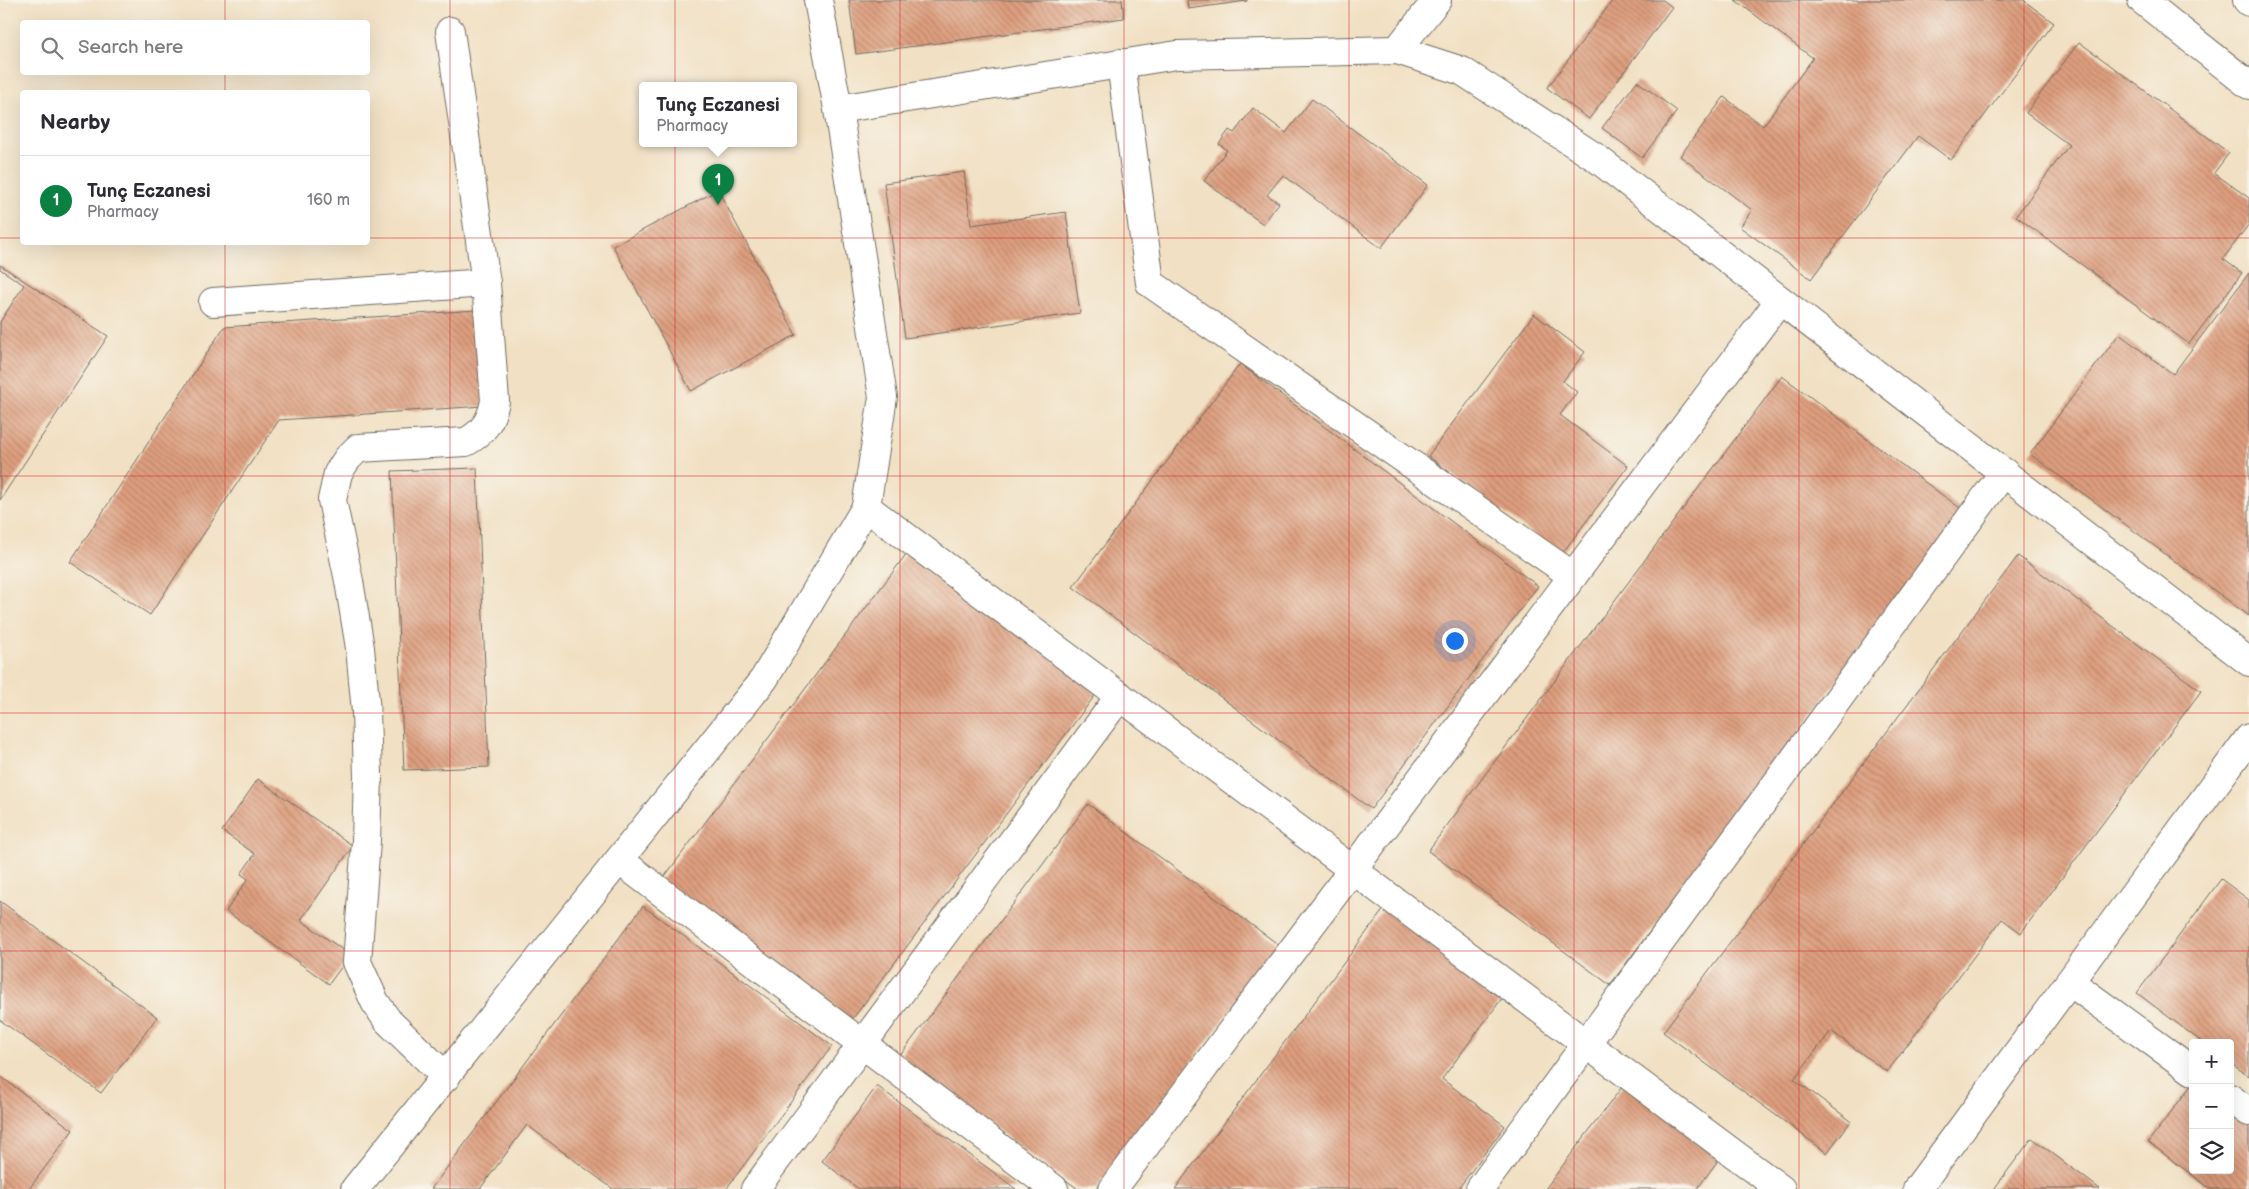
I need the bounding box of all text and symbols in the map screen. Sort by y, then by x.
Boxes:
search box [20,20,370,75]
icon: search [38,34,66,62]
text: Search here [78,36,183,59]
popup [639,82,797,147]
text: Tunç Eczanesi [656,94,780,117]
text: Nearby [40,110,110,135]
text: Pharmacy [656,117,728,136]
pin: 1 [702,164,734,205]
text: Tunç Eczanesi [87,180,211,203]
text: 1 [53,191,59,210]
text: 160 m [307,191,350,210]
text: Pharmacy [87,203,159,222]
your location [1442,628,1468,654]
map controls [2189,1039,2234,1174]
button: + [2189,1039,2234,1084]
button: − [2189,1084,2234,1129]
button: layers [2189,1129,2234,1174]

